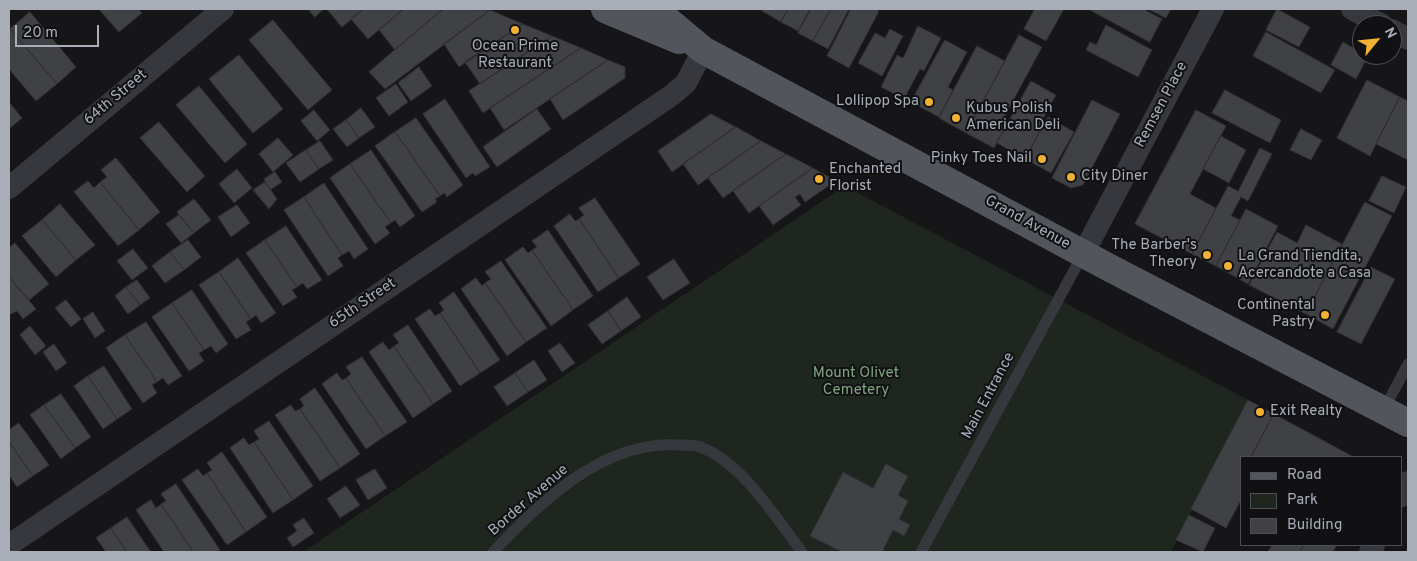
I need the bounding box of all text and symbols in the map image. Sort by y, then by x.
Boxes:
scale bar [18,15,101,47]
north arrow [1352,15,1402,65]
text: 20 m [23,24,58,43]
marker: Ocean Prime Restaurant [509,24,521,36]
text: N [1380,25,1400,42]
place label: Ocean Prime Restaurant [472,38,558,73]
street label: Remsen Place [1132,59,1192,151]
street label: 64th Street [81,66,151,130]
place label: Lollipop Spa [836,93,919,111]
marker: Lollipop Spa [923,96,935,108]
place label: Kubus Polish American Deli [966,100,1060,135]
marker: Kubus Polish American Deli [950,112,962,124]
place label: Pinky Toes Nail [931,150,1032,168]
marker: Pinky Toes Nail [1036,153,1048,165]
place label: Enchanted Florist [829,161,901,196]
place label: City Diner [1081,168,1148,186]
marker: City Diner [1065,171,1077,183]
marker: Enchanted Florist [813,173,825,185]
street label: Grand Avenue [981,192,1073,254]
place label: The Barber's Theory [1111,237,1197,272]
place label: La Grand Tiendita, Acercandote a Casa [1238,248,1371,283]
marker: The Barber's Theory [1201,249,1213,261]
marker: La Grand Tiendita, Acercandote a Casa [1222,260,1234,272]
street label: 65th Street [326,275,400,333]
place label: Continental Pastry [1237,297,1315,332]
marker: Continental Pastry [1319,309,1331,321]
street label: Main Entrance [959,350,1019,442]
park label: Mount Olivet Cemetery [813,365,899,400]
place label: Exit Realty [1270,403,1342,421]
marker: Exit Realty [1254,406,1266,418]
legend [1240,456,1402,546]
street label: Border Avenue [485,461,573,541]
text: Road [1287,466,1322,485]
text: Park [1287,491,1318,510]
text: Building [1287,516,1342,535]

